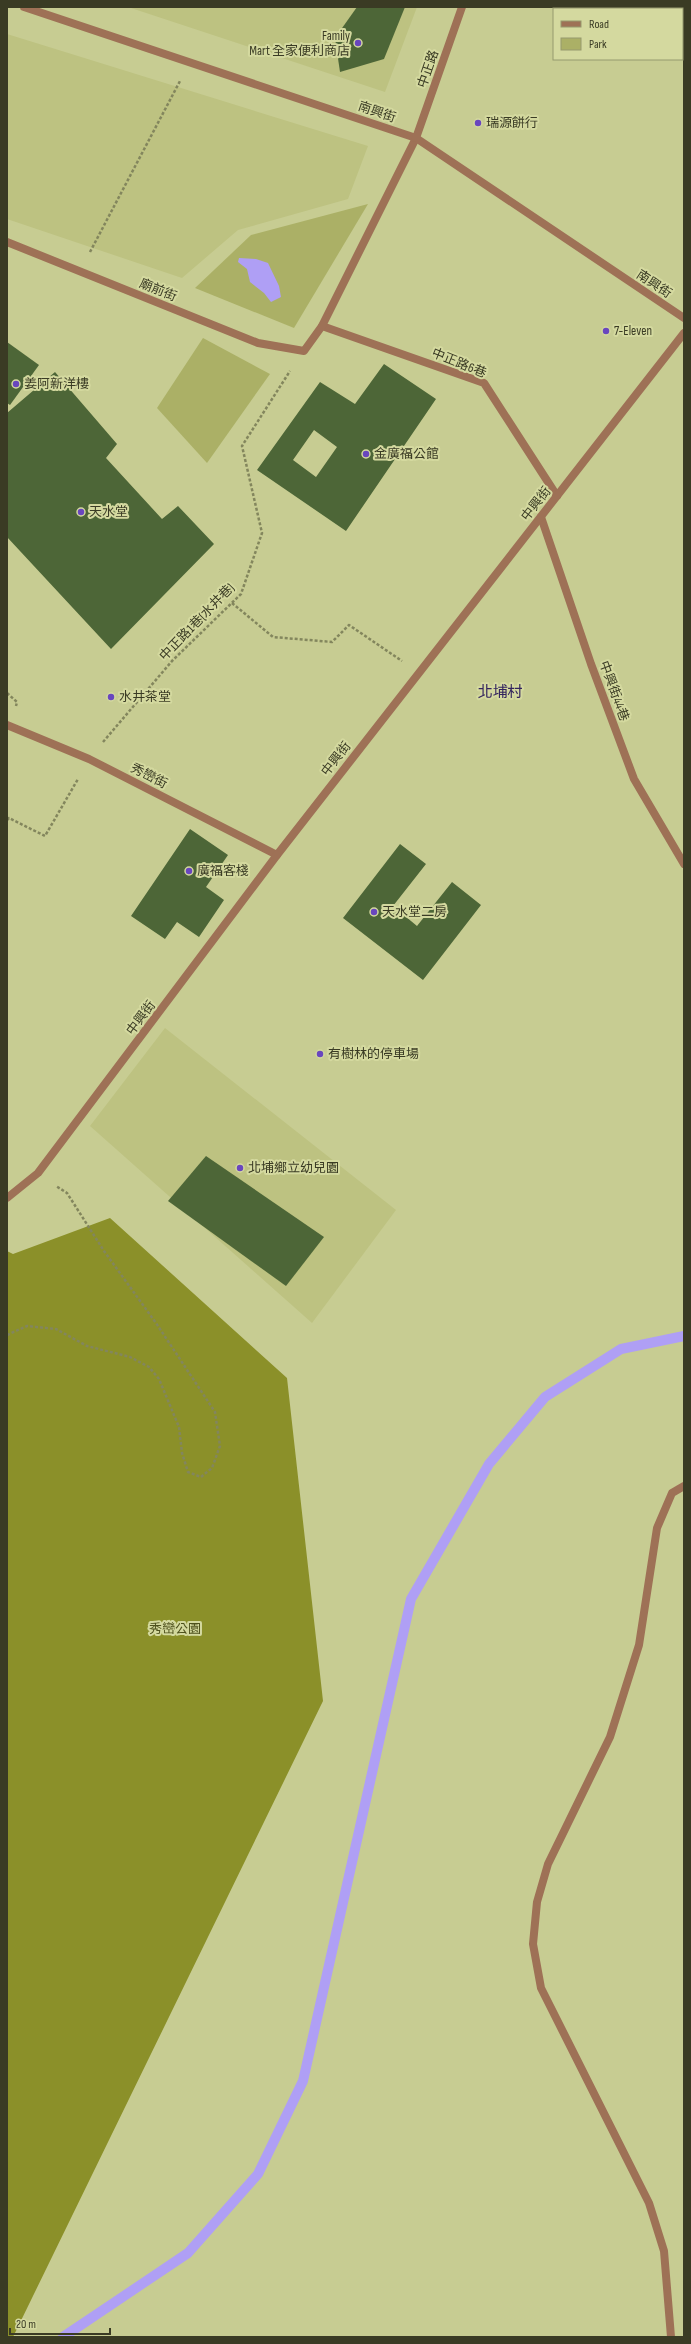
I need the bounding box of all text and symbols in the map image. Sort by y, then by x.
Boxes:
legend [553,8,683,60]
text: Road [589,17,609,32]
place label: Family Mart 全家便利商店 [249,28,350,59]
text: Park [589,37,607,52]
marker: Family Mart 全家便利商店 [353,38,363,48]
street label: 中正路 [414,48,442,90]
street label: 南興街 [356,98,398,126]
place label: 瑞源餅行 [486,115,538,131]
marker: 瑞源餅行 [473,118,483,128]
street label: 南興街 [633,266,675,302]
street label: 廟前街 [137,275,179,305]
place label: 7-Eleven [614,323,652,339]
marker: 7-Eleven [601,326,611,336]
street label: 中正路6巷 [429,345,489,381]
place label: 姜阿新洋樓 [24,376,89,392]
marker: 姜阿新洋樓 [11,379,21,389]
place label: 金廣福公館 [374,446,439,462]
marker: 金廣福公館 [361,449,371,459]
street label: 中興街 [518,484,554,524]
place label: 天水堂 [89,504,128,520]
marker: 天水堂 [76,507,86,517]
street label: 中正路1巷(水井巷) [156,580,238,664]
street label: 中興街44巷 [596,659,632,723]
district label: 北埔村 [477,683,523,702]
place label: 水井茶堂 [119,689,171,705]
marker: 水井茶堂 [106,692,116,702]
street label: 中興街 [318,739,354,779]
street label: 秀巒街 [128,760,170,792]
place label: 廣福客棧 [197,863,249,879]
marker: 廣福客棧 [184,866,194,876]
place label: 天水堂二房 [382,904,447,920]
marker: 天水堂二房 [369,907,379,917]
street label: 中興街 [123,998,159,1038]
place label: 有樹林的停車場 [328,1046,419,1062]
marker: 有樹林的停車場 [315,1049,325,1059]
place label: 北埔鄉立幼兒園 [248,1160,339,1176]
marker: 北埔鄉立幼兒園 [235,1163,245,1173]
park label: 秀巒公園 [149,1621,201,1637]
scale bar [10,2310,110,2336]
text: 20 m [16,2317,36,2332]

